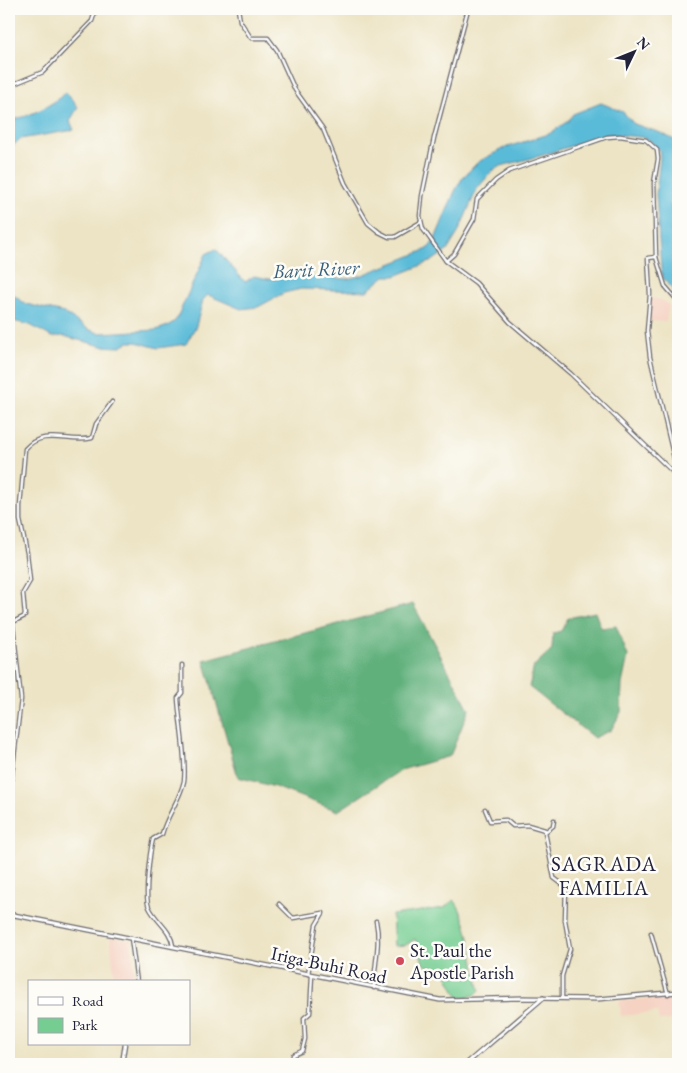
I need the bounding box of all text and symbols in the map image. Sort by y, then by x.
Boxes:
north arrow [610,28,660,78]
text: N [633,33,654,54]
water label: Barit River [271,254,361,284]
district label: SAGRADA FAMILIA [551,850,657,901]
place label: St. Paul the Apostle Parish [409,938,515,985]
street label: Iriga-Buhi Road [269,941,390,990]
marker: St. Paul the Apostle Parish [394,955,406,967]
legend [28,980,190,1046]
text: Road [72,991,104,1010]
text: Park [72,1015,99,1034]

